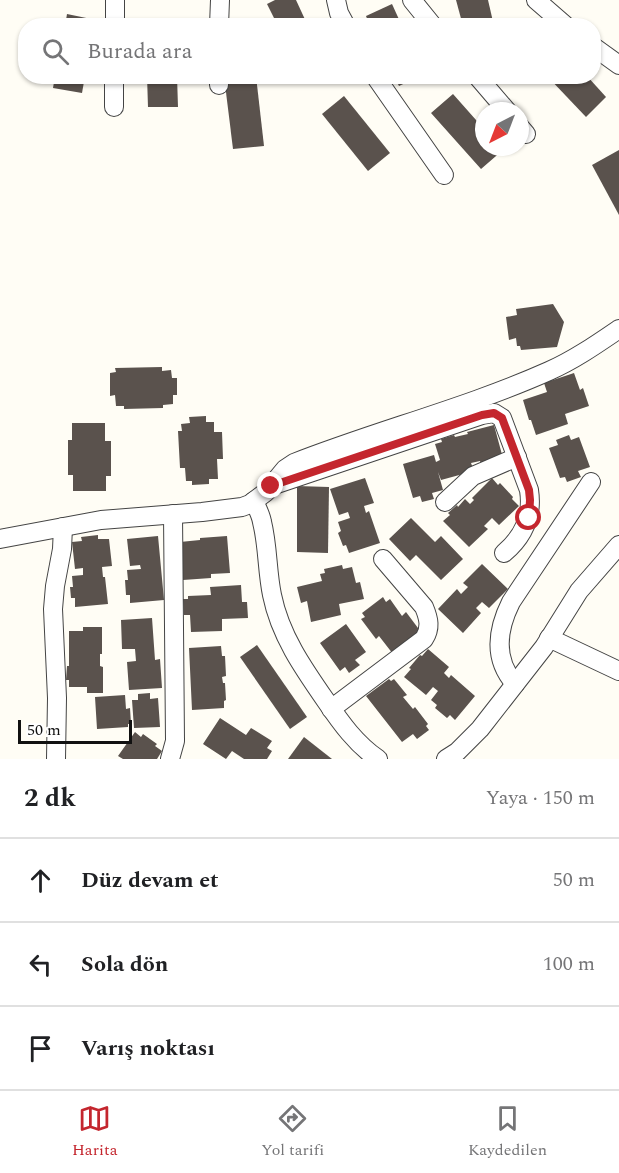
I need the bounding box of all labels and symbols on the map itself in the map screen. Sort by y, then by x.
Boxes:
north arrow [475,102,529,156]
route end [257,472,283,498]
route start [515,504,541,530]
scale bar [18,717,132,744]

